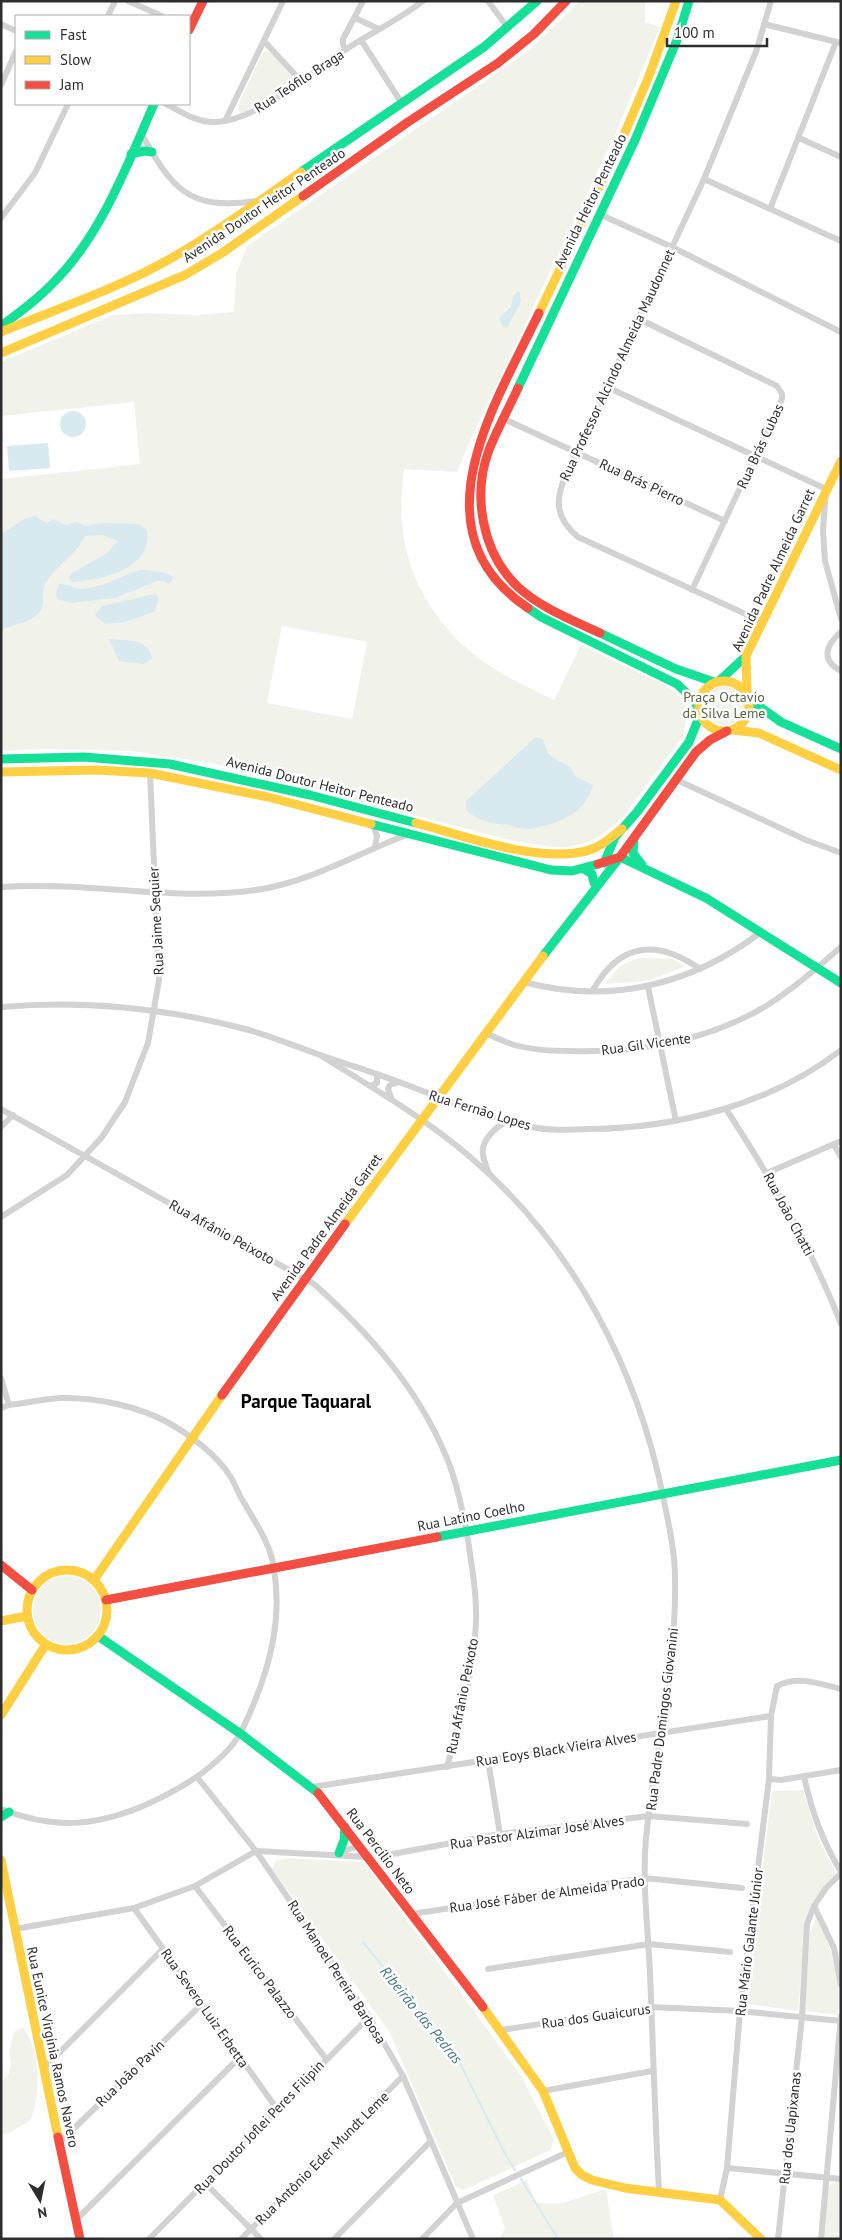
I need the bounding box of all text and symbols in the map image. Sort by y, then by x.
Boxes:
legend [15,15,190,105]
scale bar [667,15,767,47]
text: 100 m [674,23,715,42]
text: Fast [60,25,87,44]
street label: Rua Teófilo Braga [251,45,347,117]
text: Slow [60,50,91,69]
text: Jam [59,75,84,94]
street label: Avenida Heitor Penteado [550,131,630,271]
street label: Avenida Doutor Heitor Penteado [179,144,349,266]
street label: Rua Professor Alcindo Almeida Maudonnet [555,246,679,484]
street label: Rua Brás Cubas [732,401,788,491]
street label: Rua Brás Pierro [597,454,687,510]
street label: Avenida Padre Almeida Garret [727,485,819,654]
park label: Praça Octavio da Silva Leme [683,688,765,722]
street label: Avenida Doutor Heitor Penteado [224,752,416,816]
street label: Rua Jaime Sequier [144,866,168,976]
street label: Rua Gil Vicente [600,1029,692,1059]
street label: Rua Fernão Lopes [427,1086,533,1134]
street label: Avenida Padre Almeida Garret [267,1150,386,1304]
street label: Rua João Chatti [759,1169,819,1259]
street label: Rua Afrânio Peixoto [166,1196,278,1268]
district label: Parque Taquaral [241,1389,372,1413]
street label: Rua Latino Coelho [416,1497,526,1535]
street label: Rua Padre Domingos Giovanini [642,1627,682,1811]
street label: Rua Afrânio Peixoto [442,1637,482,1755]
street label: Rua Eoys Black Vieira Alves [475,1727,638,1771]
street label: Rua Percílio Neto [343,1804,419,1898]
street label: Rua Pastor Alzimar José Alves [449,1811,625,1853]
street label: Rua Mário Galante Júnior [731,1867,767,2017]
street label: Rua José Fáber de Almeida Prado [448,1871,646,1917]
street label: Rua Manoel Pereira Barbosa [284,1897,390,2047]
street label: Rua Eurico Palazzo [219,1922,301,2022]
street label: Rua Eunice Virgínia Ramos Navero [23,1945,83,2149]
street label: Rua Severo Luiz Erbetta [157,1945,253,2071]
water label: Ribeirão das Pedras [376,1962,467,2067]
street label: Rua dos Guaicurus [540,1999,652,2033]
street label: Rua João Pavin [92,2036,168,2110]
street label: Rua Doutor Joflei Peres Filipin [190,2056,328,2198]
street label: Rua dos Uapixanas [775,2071,805,2185]
street label: Rua Antônio Eder Mundt Leme [251,2087,393,2229]
north arrow [15,2175,65,2225]
text: N [36,2203,48,2222]

